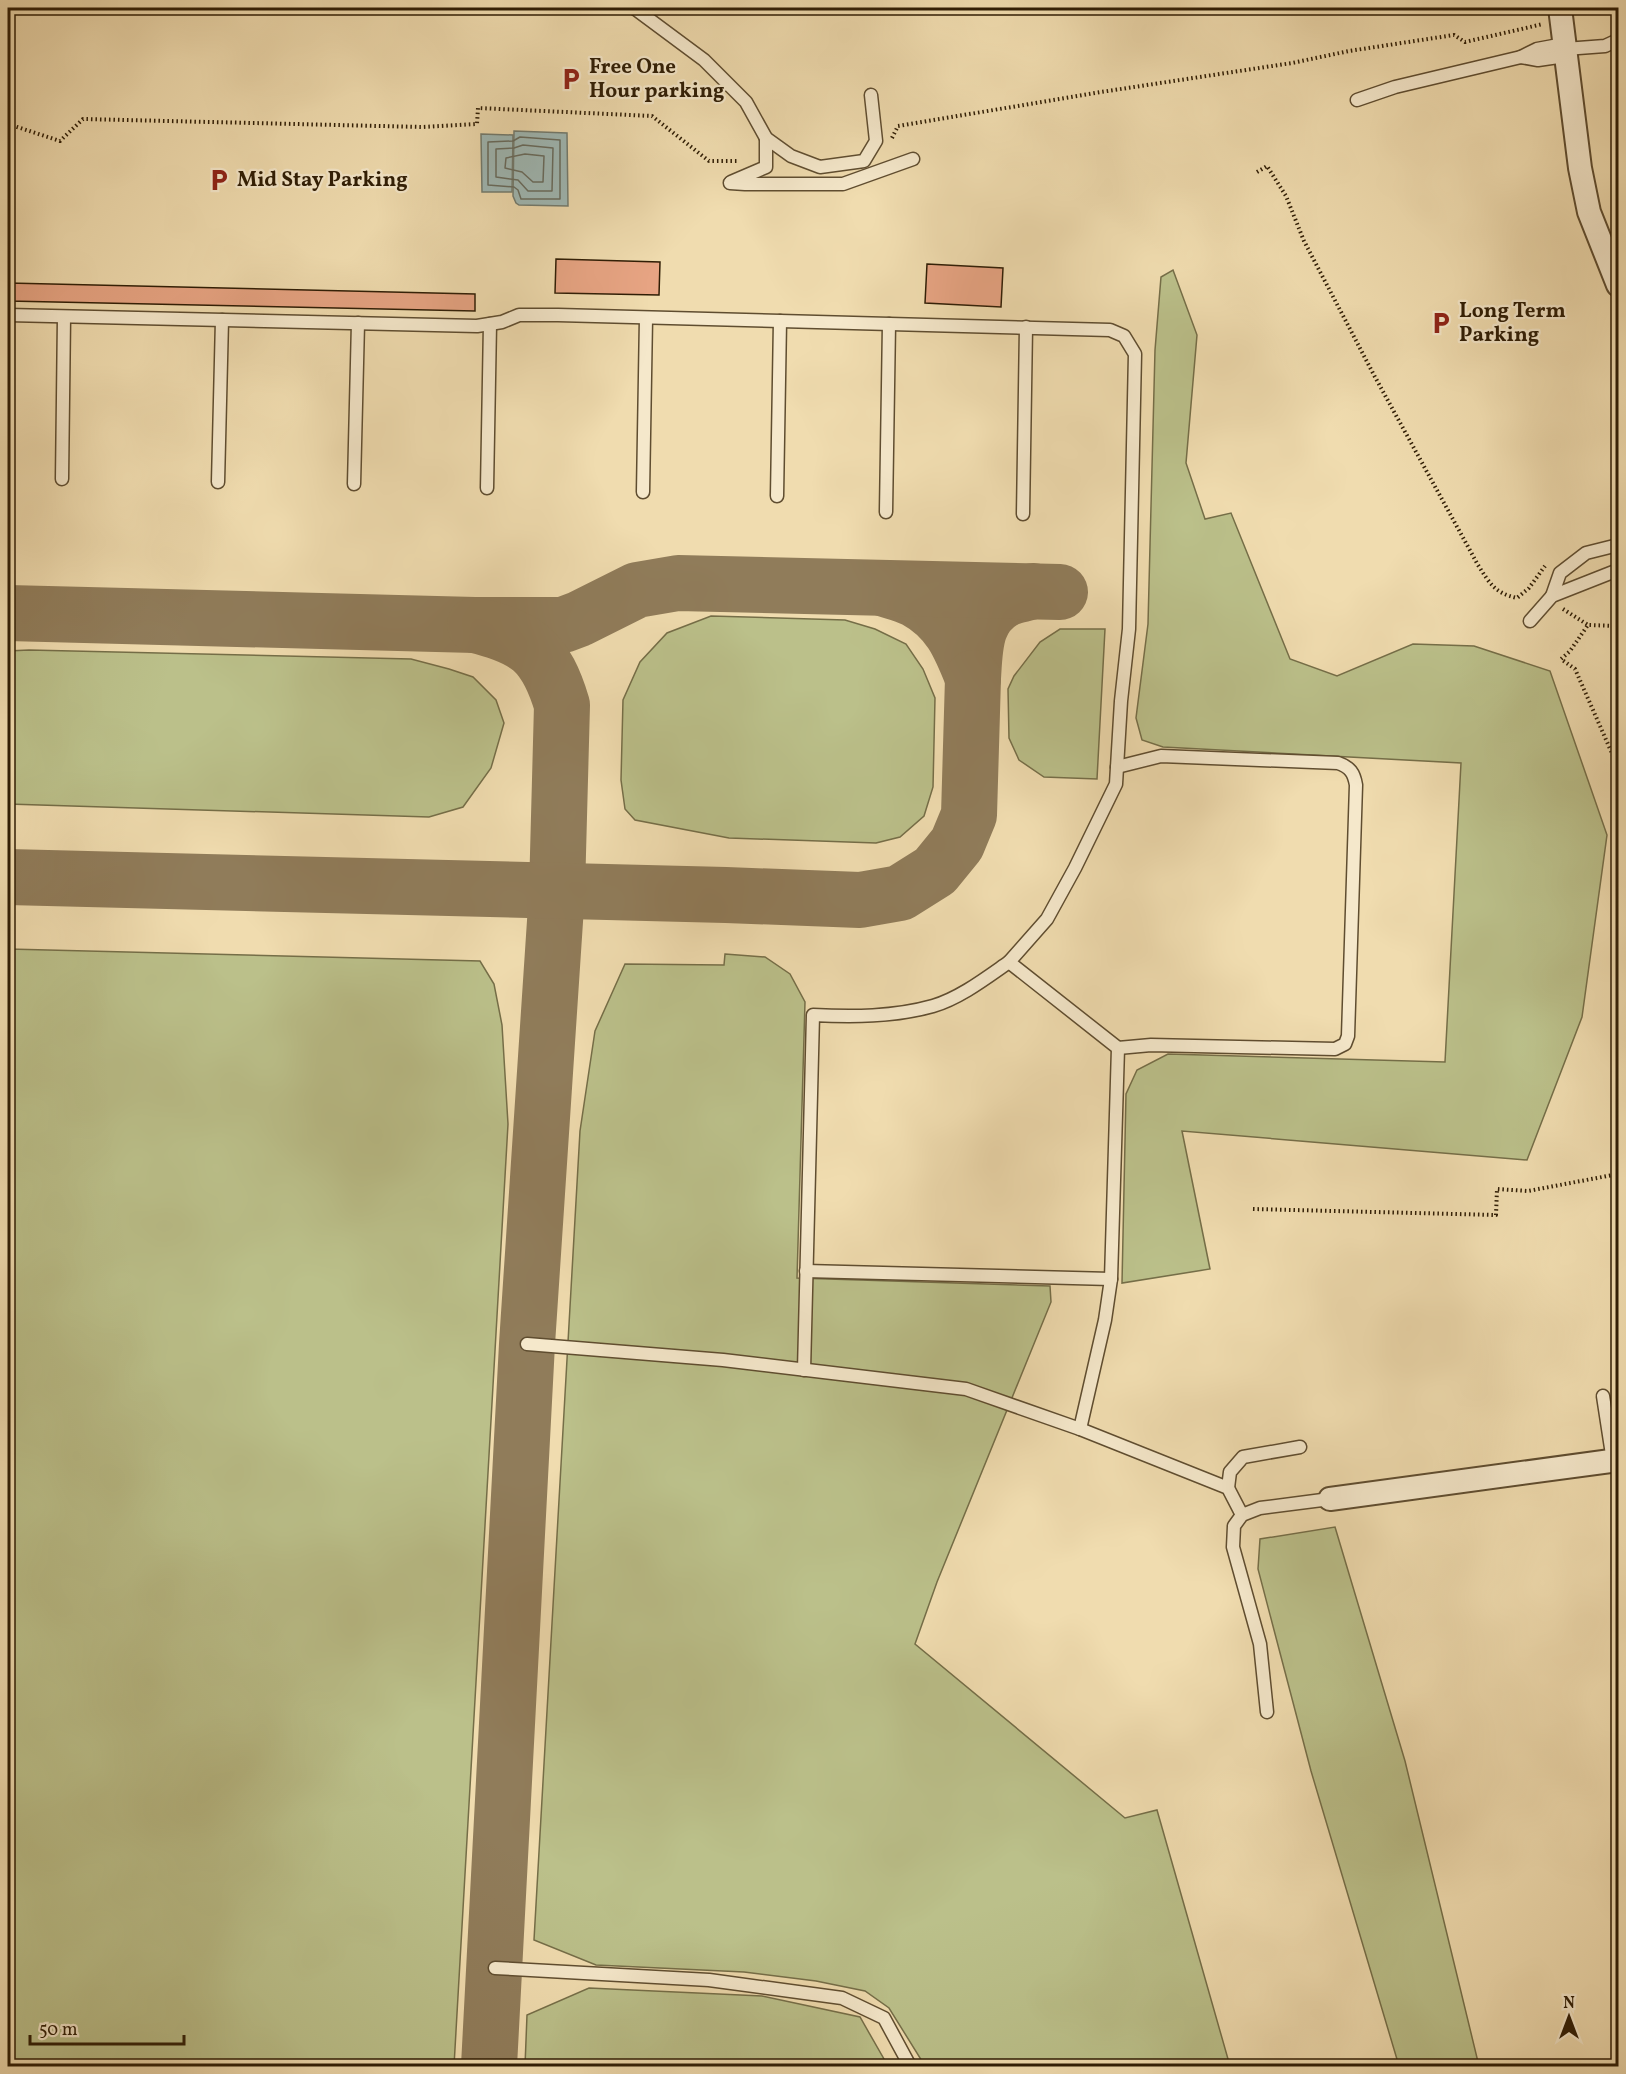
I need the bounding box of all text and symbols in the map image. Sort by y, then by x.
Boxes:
place label: Free One Hour parking [589,53,725,106]
parking icon: Free One Hour parking [558,66,584,92]
place label: Mid Stay Parking [237,166,408,195]
parking icon: Mid Stay Parking [206,167,232,193]
place label: Long Term Parking [1459,297,1566,350]
parking icon: Long Term Parking [1428,310,1454,336]
north arrow [1539,1987,1599,2047]
text: N [1563,1993,1575,2015]
scale bar [30,2008,184,2046]
text: 50 m [39,2018,78,2043]

